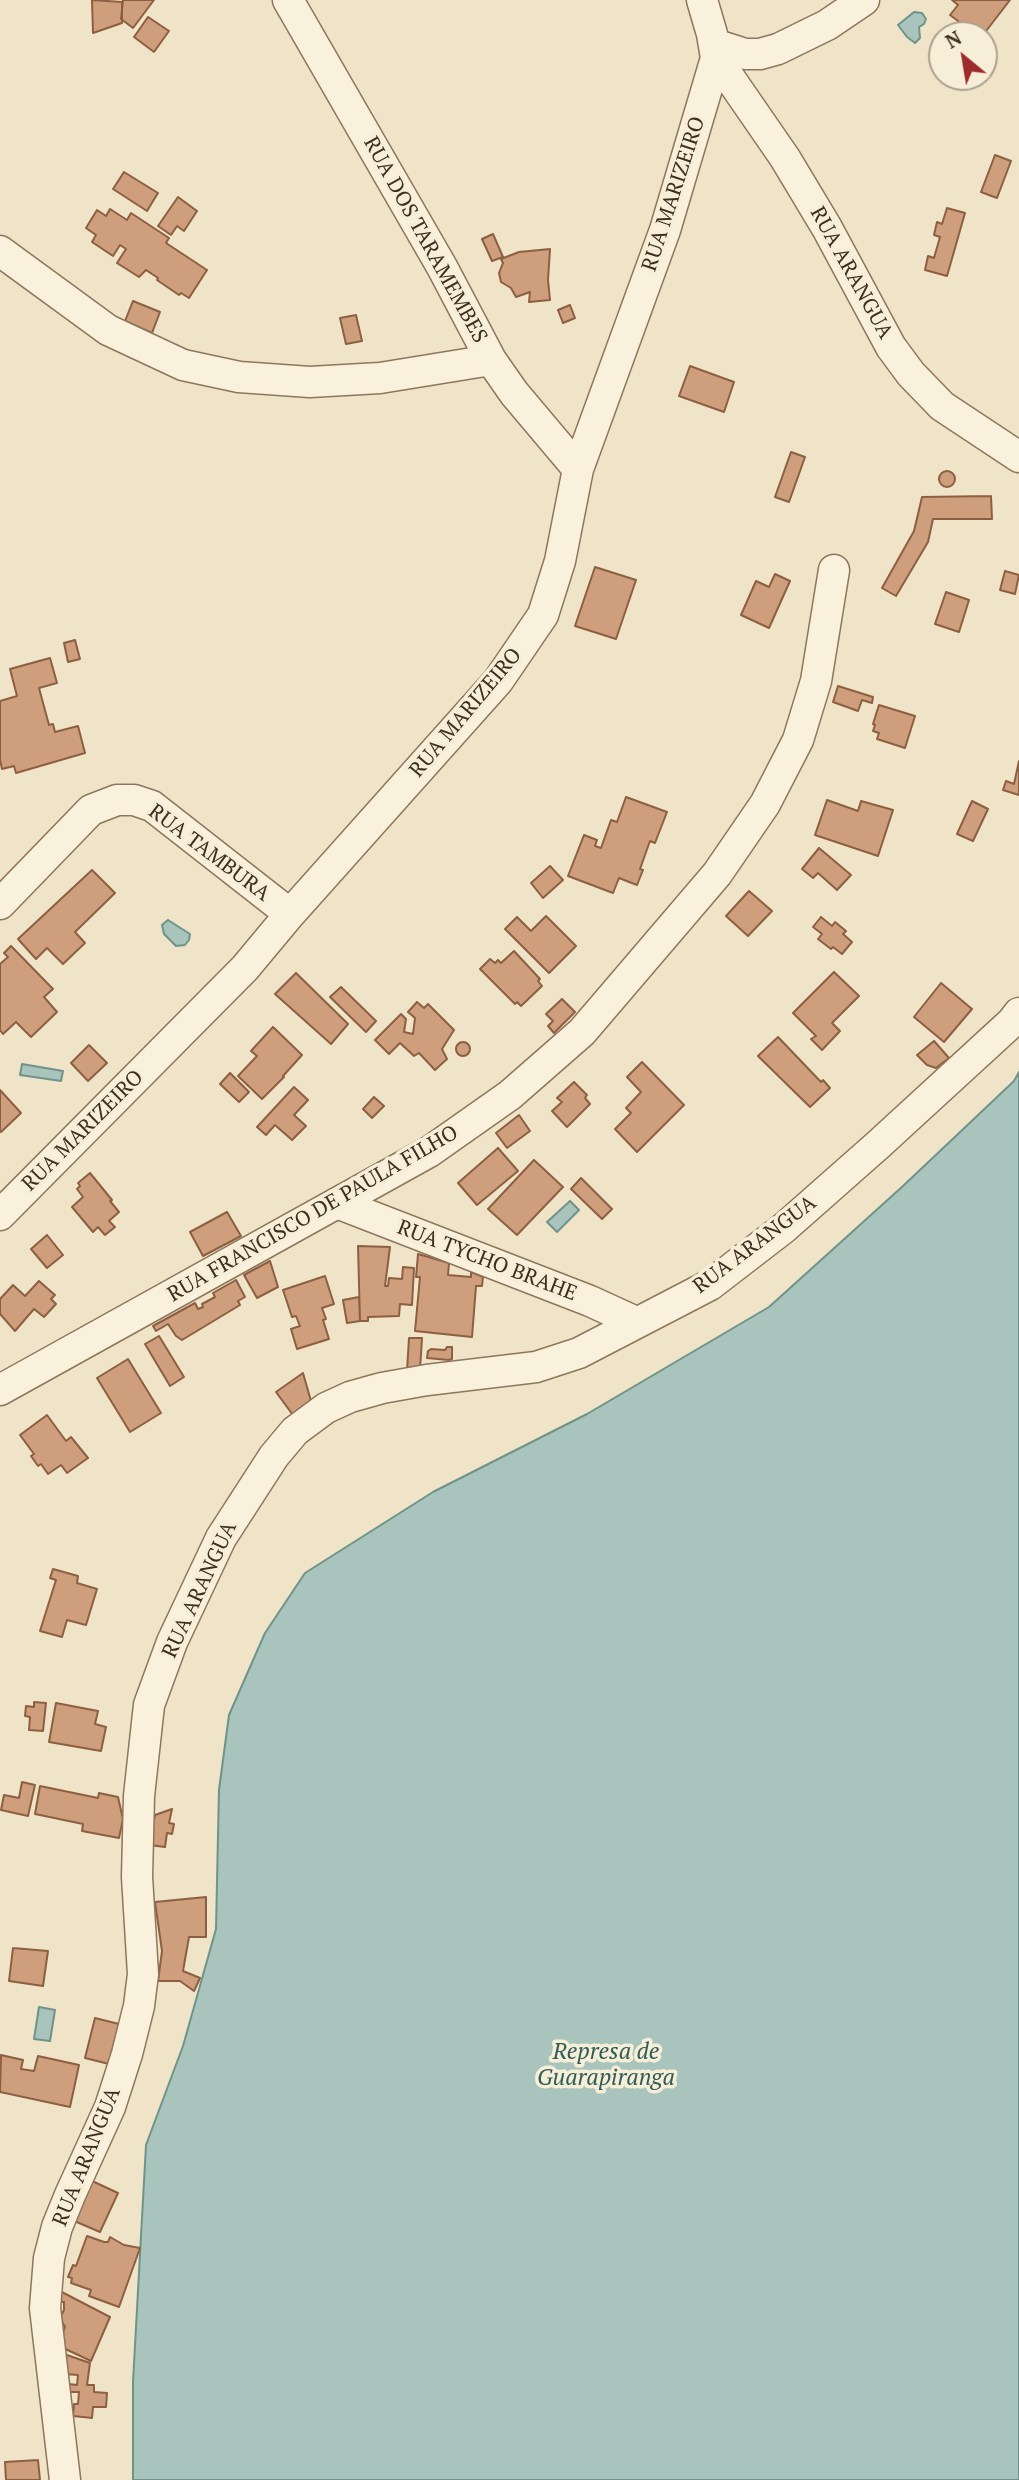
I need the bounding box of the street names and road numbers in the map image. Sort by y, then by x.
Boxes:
street label: RUA MARIZEIRO [637,114,711,274]
street label: RUA DOS TARAMEMBES [358,132,492,348]
street label: RUA ARANGUA [804,202,898,344]
street label: RUA MARIZEIRO [405,643,527,783]
street label: RUA TAMBURA [143,799,275,907]
street label: RUA MARIZEIRO [17,1065,149,1197]
street label: RUA FRANCISCO DE PAULA FILHO [163,1120,463,1308]
street label: RUA ARANGUA [689,1191,821,1299]
street label: RUA TYCHO BRAHE [394,1215,580,1307]
street label: RUA ARANGUA [157,1518,243,1662]
street label: RUA ARANGUA [48,2084,126,2230]

